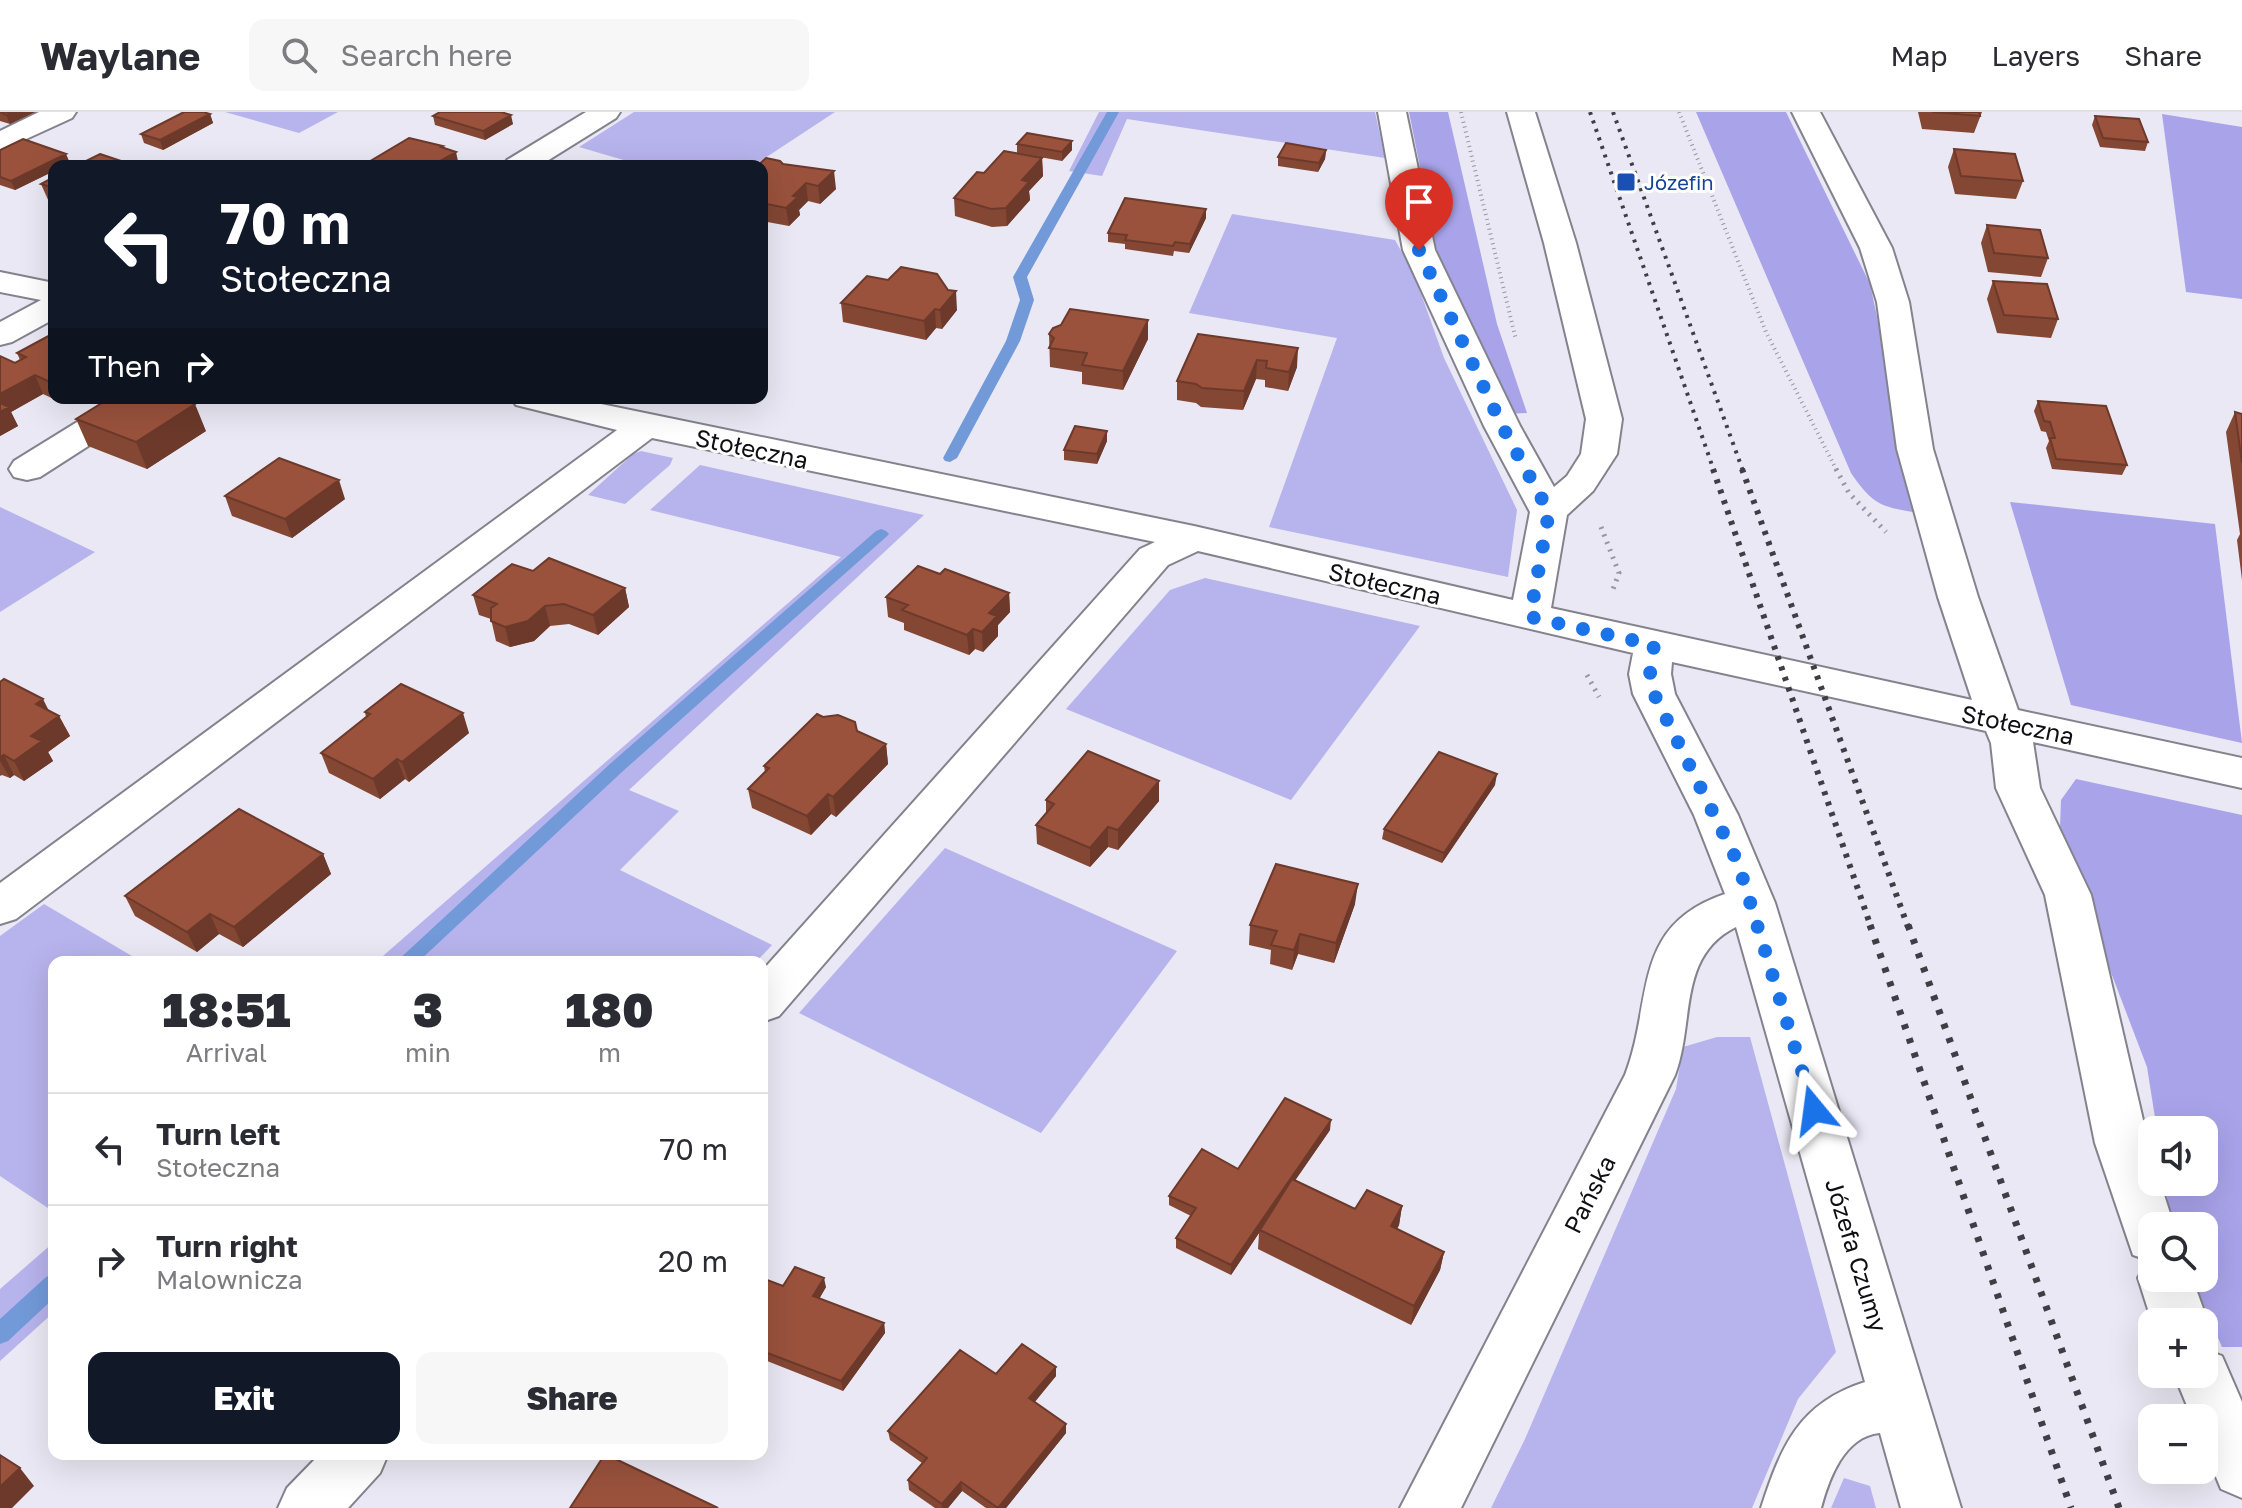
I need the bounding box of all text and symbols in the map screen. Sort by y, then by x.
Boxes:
search box [249,19,809,91]
text: Waylane [40,33,201,78]
icon: search [277,33,321,77]
text: Search here [341,37,512,73]
text: Map [1890,39,1948,72]
text: Layers [1992,39,2080,72]
text: Share [2124,39,2202,72]
pin [1385,168,1453,250]
place label: Józefin [1644,170,1714,194]
marker: Józefin [1615,171,1637,193]
icon: arrive [1397,180,1441,224]
text: 70 m [220,189,350,256]
icon: left [88,192,192,296]
text: Stołeczna [220,257,392,300]
icon: right [177,344,221,388]
text: Then [88,348,161,384]
street label: Stołeczna [693,422,811,474]
street label: Stołeczna [1326,556,1444,610]
street label: Stołeczna [1959,698,2077,750]
text: 18:51 [162,980,291,1038]
text: 3 [413,980,443,1038]
text: 180 [565,980,654,1038]
text: Arrival [186,1037,267,1068]
text: min [405,1037,451,1068]
text: m [598,1037,621,1068]
position arrow [1772,1068,1856,1152]
text: Turn left [156,1116,281,1152]
map controls [2138,1116,2218,1484]
button: sound [2138,1116,2218,1196]
icon: left [88,1127,132,1171]
text: 70 m [659,1131,728,1167]
street label: Pańska [1557,1150,1621,1238]
text: Stołeczna [156,1152,280,1183]
street label: Józefa Czumy [1820,1175,1894,1335]
button: search [2138,1212,2218,1292]
text: Turn right [156,1228,298,1264]
icon: right [88,1239,132,1283]
text: 20 m [658,1243,728,1279]
text: Malownicza [156,1264,303,1295]
button: + [2138,1308,2218,1388]
button: Exit [88,1352,400,1444]
button: Share [416,1352,728,1444]
button: − [2138,1404,2218,1484]

